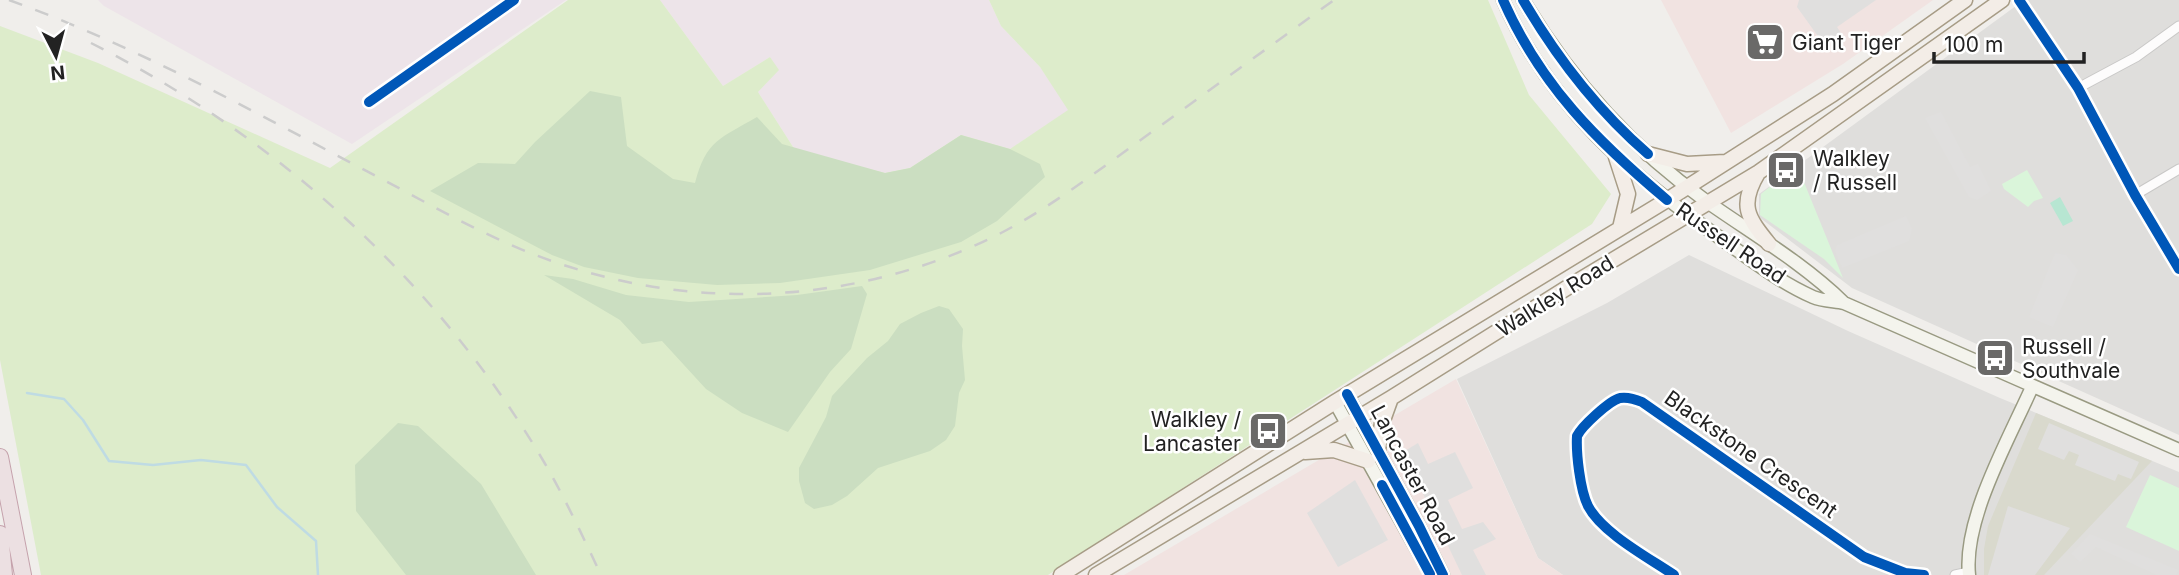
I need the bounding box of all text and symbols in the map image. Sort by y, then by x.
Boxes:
north arrow [21,21,91,91]
supermarket icon: Giant Tiger [1744,21,1786,63]
scale bar [1934,21,2084,65]
place label: Giant Tiger [1792,30,1901,55]
text: 100 m [1944,32,2003,57]
text: N [49,60,66,85]
place label: Walkley / Russell [1813,146,1897,195]
bus stop icon: Walkley / Russell [1765,149,1807,191]
street label: Russell Road [1671,197,1791,289]
street label: Walkley Road [1492,250,1618,342]
place label: Russell / Southvale [2022,334,2120,383]
bus stop icon: Russell / Southvale [1974,337,2016,379]
street label: Blackstone Crescent [1660,385,1842,523]
street label: Lancaster Road [1366,401,1460,549]
place label: Walkley / Lancaster [1143,407,1241,456]
bus stop icon: Walkley / Lancaster [1247,410,1289,452]

